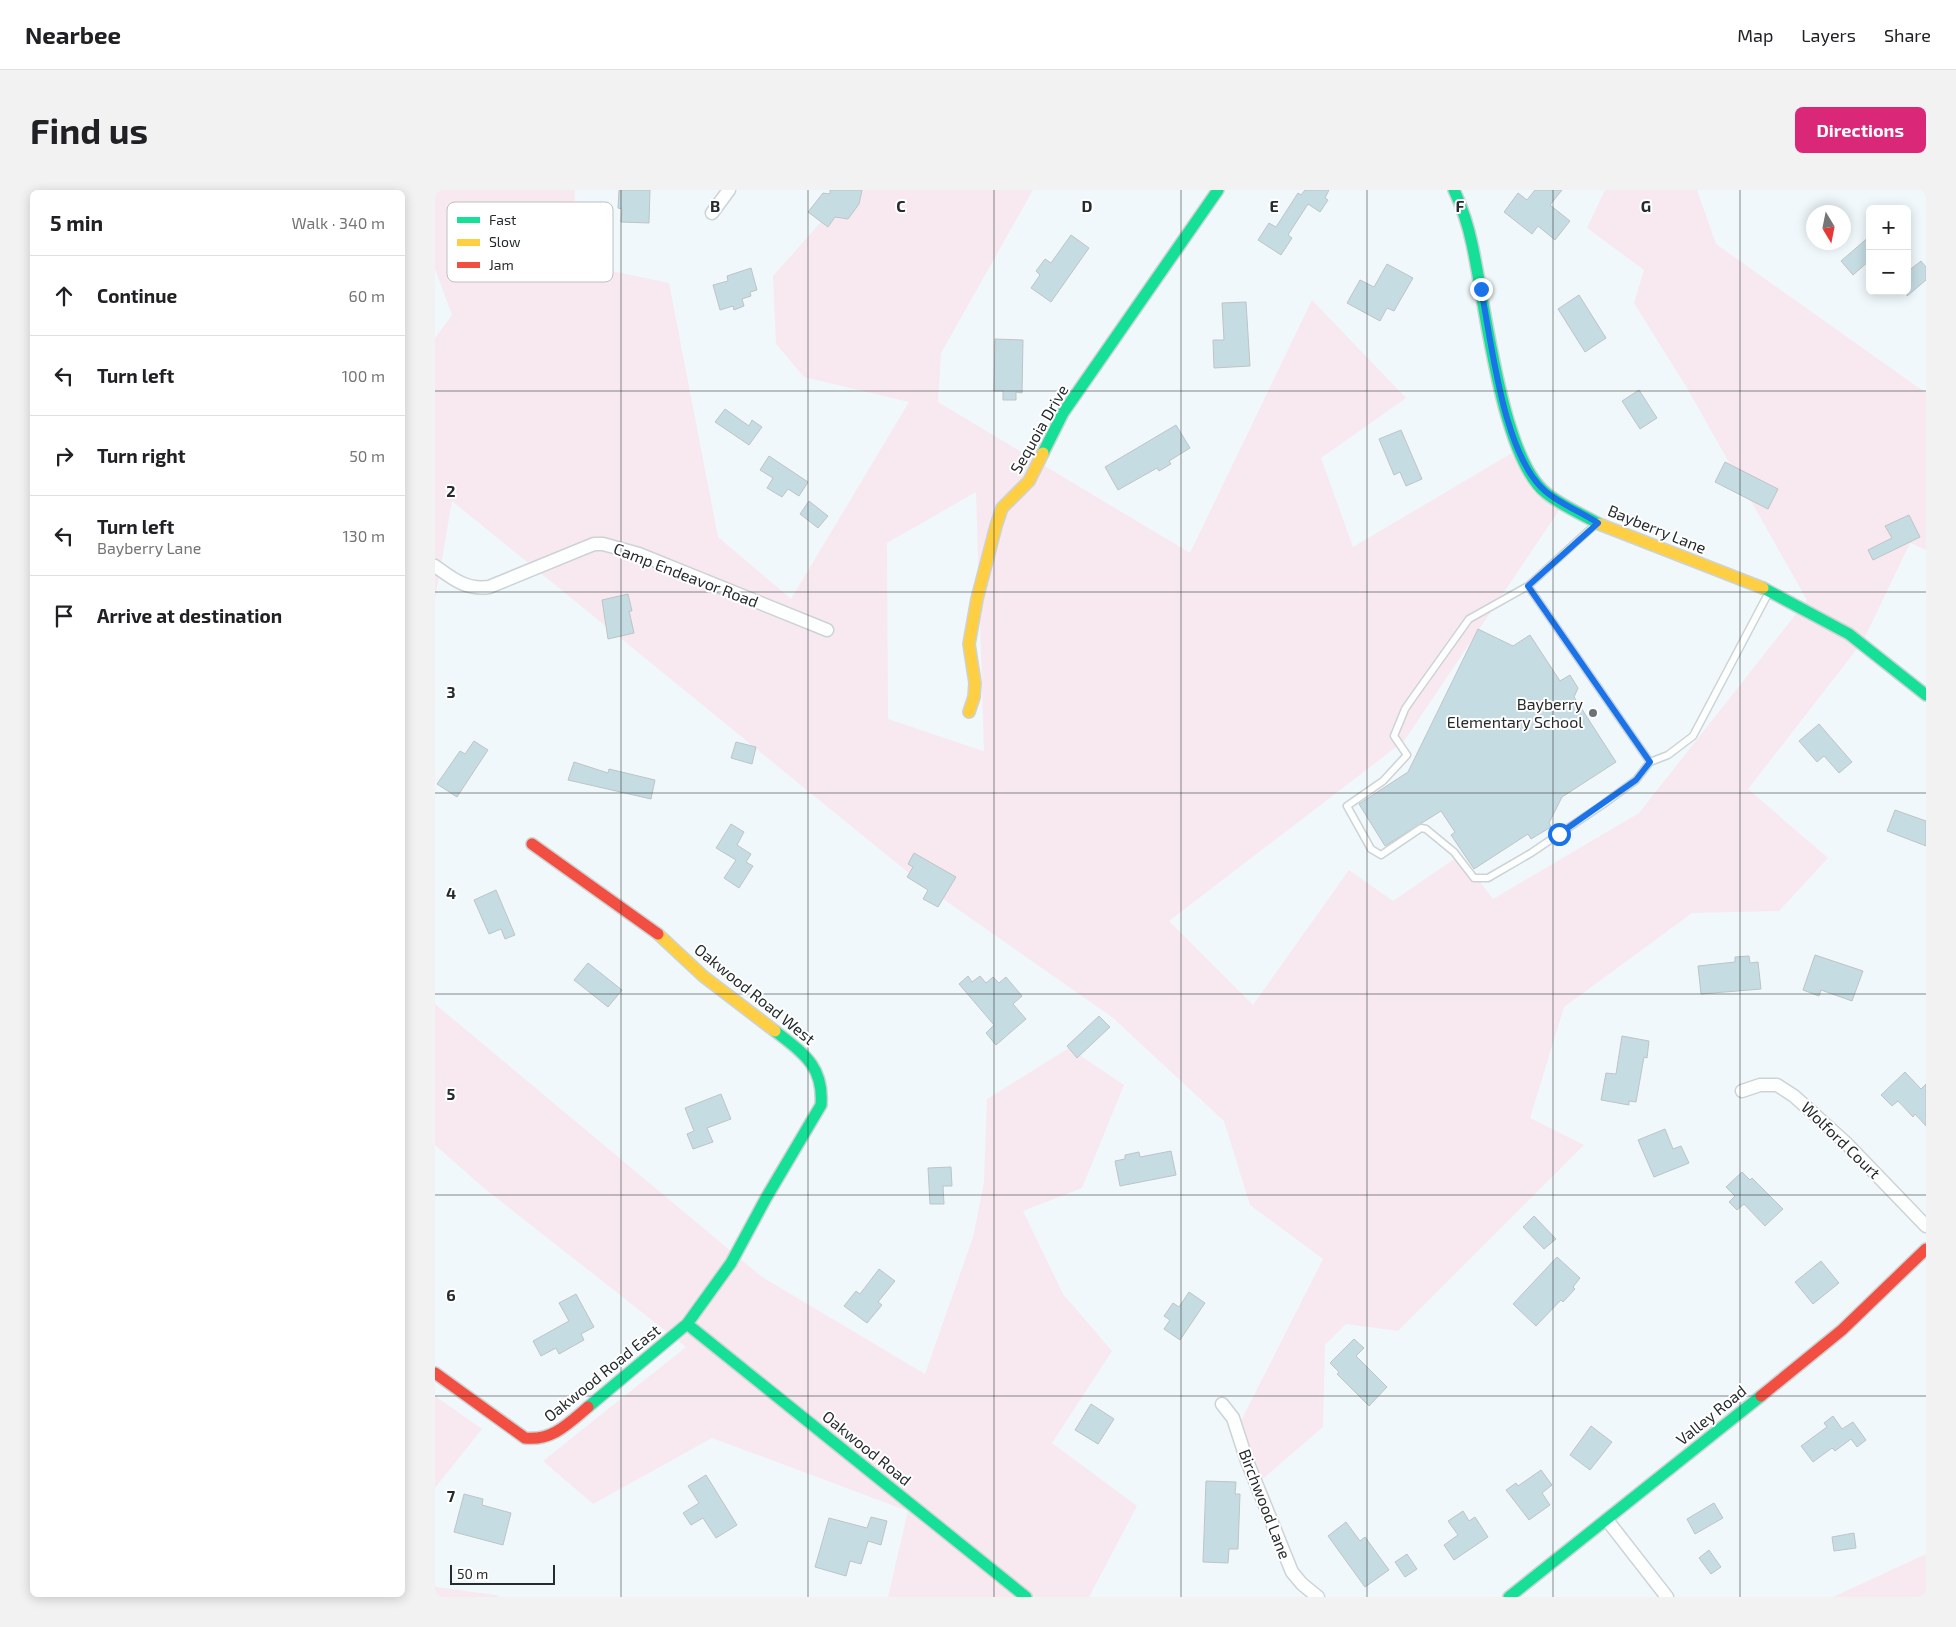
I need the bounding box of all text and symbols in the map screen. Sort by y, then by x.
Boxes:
text: Nearbee [25,20,121,49]
text: Map [1737,24,1773,46]
text: Layers [1801,24,1856,46]
text: Share [1884,24,1931,46]
button: Directions [1795,107,1926,153]
text: Find us [30,109,148,151]
text: B [710,196,720,215]
text: C [896,196,906,215]
text: D [1082,196,1093,215]
text: E [1269,196,1279,215]
text: F [1456,196,1465,215]
text: G [1641,196,1651,215]
legend [447,202,613,282]
north arrow [1806,205,1851,250]
map controls [1866,205,1911,295]
button: + [1866,205,1911,250]
text: 5 min [50,210,103,235]
text: Fast [489,211,516,228]
text: Walk · 340 m [292,213,385,232]
text: Slow [489,233,521,250]
button: − [1866,250,1911,295]
text: Jam [489,256,514,273]
route end [1470,278,1493,301]
icon: ahead [50,282,78,310]
text: Continue [97,284,177,307]
text: 60 m [349,286,385,305]
icon: left [50,362,78,390]
text: Turn left [97,364,174,387]
text: 100 m [342,366,385,385]
street label: Sequoia Drive [1006,381,1072,476]
icon: right [50,442,78,470]
text: Turn right [97,444,185,467]
text: 50 m [349,446,385,465]
text: 2 [446,481,456,500]
street label: Bayberry Lane [1605,500,1709,557]
text: Turn left [97,515,174,538]
icon: left [50,522,78,550]
text: 130 m [343,526,385,545]
text: Bayberry Lane [97,538,201,557]
street label: Camp Endeavor Road [611,538,761,611]
icon: arrive [50,602,78,630]
text: Arrive at destination [97,604,282,627]
text: 3 [446,682,456,701]
place label: Bayberry Elementary School [1447,694,1584,731]
marker: Bayberry Elementary School [1587,707,1599,719]
route start [1548,823,1571,846]
text: 4 [446,883,456,902]
street label: Oakwood Road West [691,939,819,1048]
text: 5 [447,1084,456,1103]
street label: Wolford Court [1798,1097,1885,1182]
text: 6 [446,1285,456,1304]
street label: Oakwood Road East [540,1320,664,1425]
street label: Valley Road [1672,1381,1750,1449]
street label: Oakwood Road [819,1406,915,1489]
street label: Birchwood Lane [1236,1446,1295,1561]
text: 7 [447,1486,456,1505]
scale bar [450,1562,555,1585]
text: 50 m [457,1565,488,1582]

